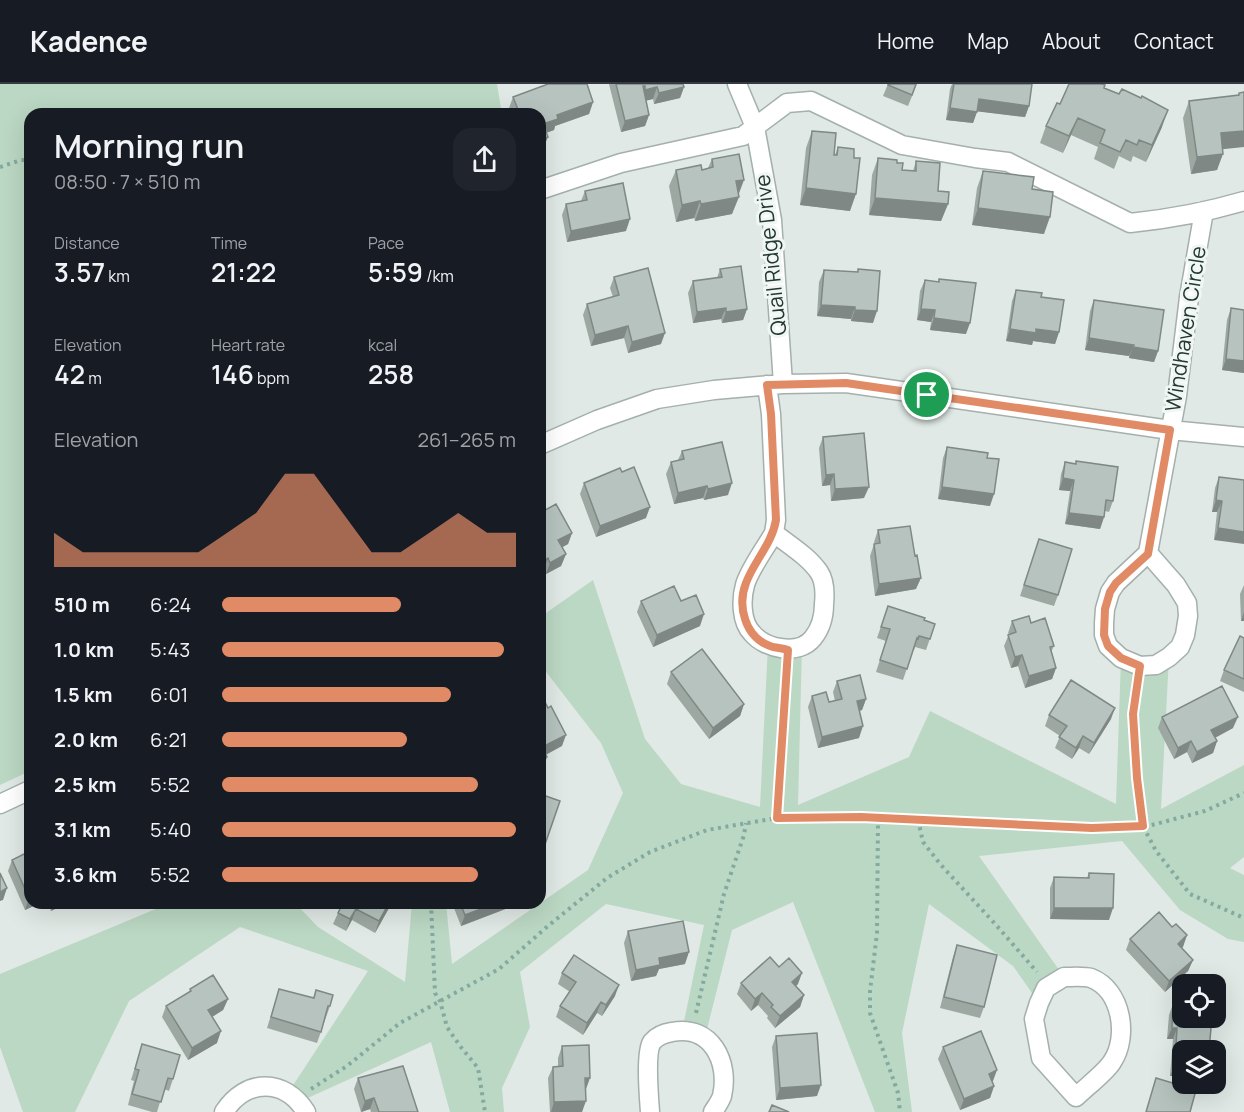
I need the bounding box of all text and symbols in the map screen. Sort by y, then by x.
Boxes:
text: Kadence [30,22,148,60]
text: Home [877,27,934,55]
text: Map [967,27,1009,55]
text: About [1042,27,1101,55]
text: Contact [1134,27,1214,55]
text: Morning run [54,123,244,168]
button: share [453,128,516,191]
text: 08:50 · 7 × 510 m [54,168,200,195]
street label: Quail Ridge Drive [748,173,792,337]
text: Distance [54,232,120,254]
text: Time [211,232,247,254]
text: Pace [368,232,404,254]
street label: Windhaven Circle [1158,244,1212,414]
text: 3.57 [54,254,105,290]
text: 21:22 [211,254,276,290]
text: 5:59 [368,254,423,290]
text: km [105,265,130,287]
text: /km [423,265,454,287]
text: Elevation [54,334,122,356]
text: Heart rate [211,334,285,356]
text: kcal [368,334,397,356]
text: 42 [54,356,85,392]
text: 146 [211,356,254,392]
text: 258 [368,356,414,392]
text: m [85,367,102,389]
text: bpm [254,367,290,389]
pin [901,369,952,420]
icon: arrive [910,378,943,411]
text: Elevation [54,426,138,453]
text: 261–265 m [418,426,516,453]
text: 510 m [54,591,110,618]
text: 6:24 [150,591,191,618]
text: 1.0 km [54,636,114,663]
text: 5:43 [150,636,190,663]
text: 1.5 km [54,681,113,708]
text: 6:01 [150,681,188,708]
text: 2.0 km [54,726,118,753]
text: 6:21 [150,726,188,753]
text: 2.5 km [54,771,116,798]
text: 5:52 [150,771,190,798]
text: 3.1 km [54,816,111,843]
text: 5:40 [150,816,192,843]
text: 3.6 km [54,861,117,888]
text: 5:52 [150,861,190,888]
map controls [1172,974,1226,1094]
button: locate [1172,974,1226,1028]
button: layers [1172,1040,1226,1094]

